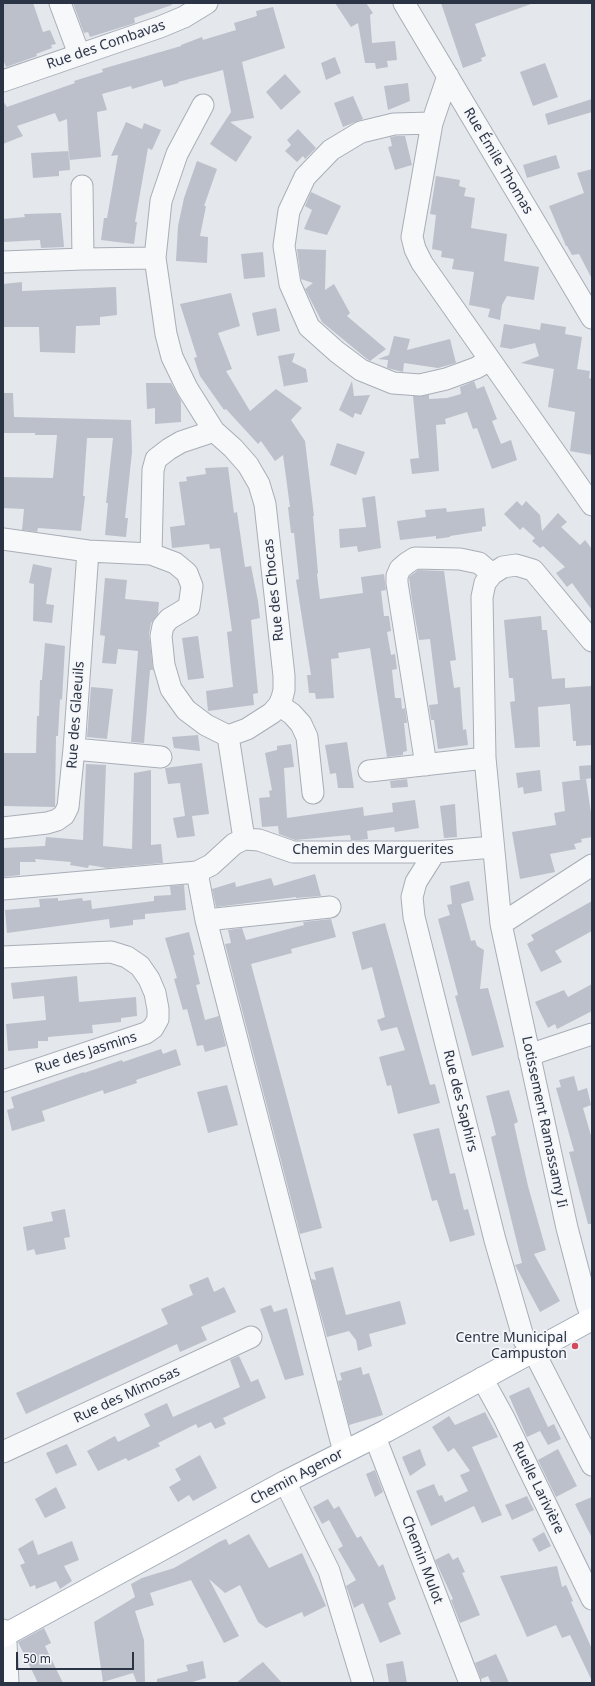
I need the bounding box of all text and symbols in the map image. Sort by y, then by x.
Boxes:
street label: Rue des Combavas [45,17,167,73]
street label: Rue Émile Thomas [460,105,536,217]
street label: Rue des Chocas [260,538,288,642]
street label: Rue des Glaeuils [64,661,88,769]
street label: Chemin des Marguerites [292,842,454,858]
street label: Rue des Jasmins [33,1029,139,1077]
street label: Lotissement Ramassamy Ii [518,1035,570,1209]
street label: Rue des Saphirs [439,1048,481,1154]
place label: Centre Municipal Campuston [455,1330,567,1362]
marker: Centre Municipal Campuston [570,1341,580,1351]
street label: Rue des Mimosas [71,1363,183,1427]
street label: Ruelle Larivière [508,1439,568,1537]
street label: Chemin Agenor [248,1445,346,1509]
street label: Chemin Mulot [398,1514,446,1606]
scale bar [18,1644,136,1670]
text: 50 m [23,1650,51,1667]

